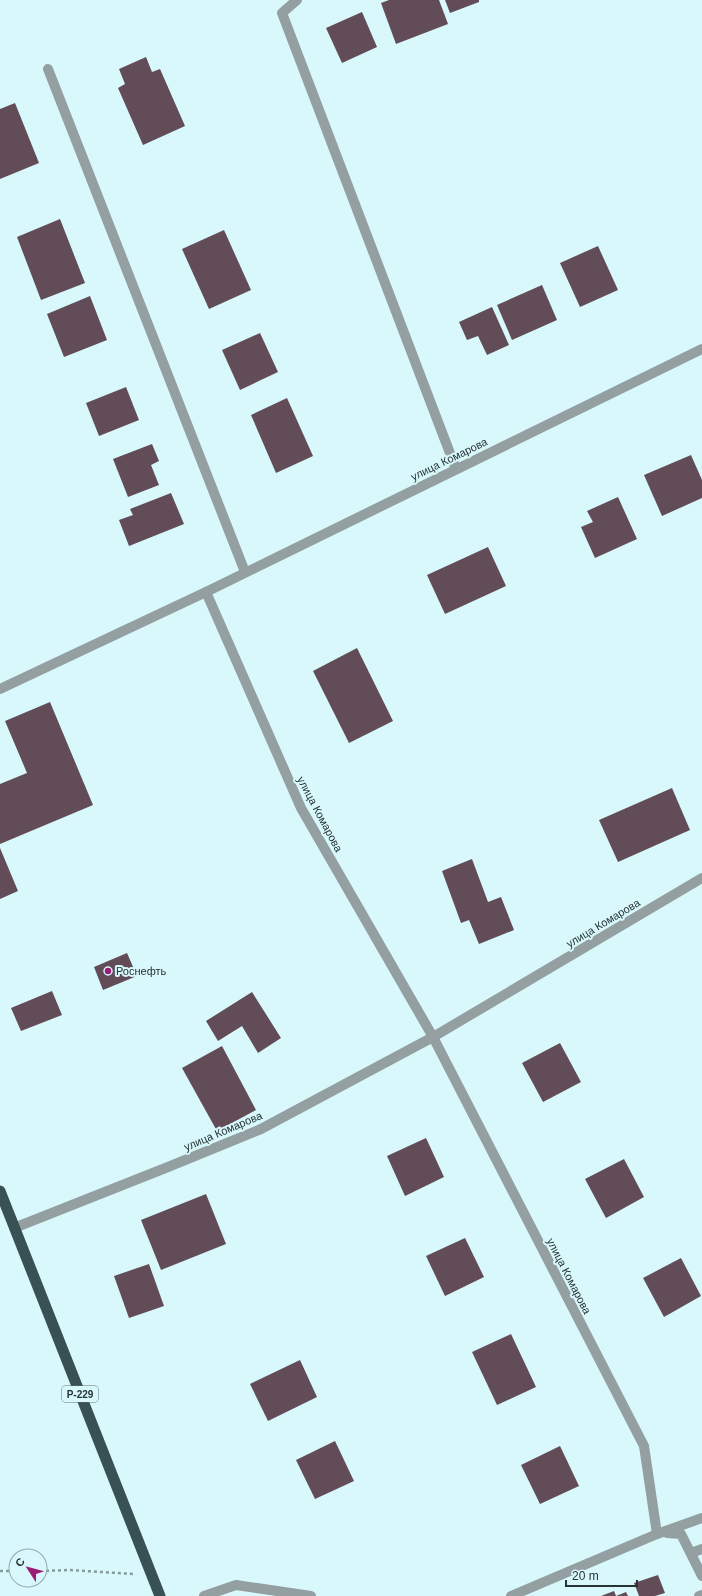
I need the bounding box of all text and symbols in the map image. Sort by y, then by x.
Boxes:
street label: улица Комарова [409,435,490,483]
street label: улица Комарова [295,774,345,854]
street label: улица Комарова [564,896,643,950]
place label: Роснефть [116,965,167,977]
marker: Роснефть [103,966,113,976]
street label: улица Комарова [182,1109,265,1153]
street label: улица Комарова [545,1236,594,1317]
road number: Р-229 [62,1386,98,1402]
north arrow [8,1548,48,1588]
text: С [13,1555,27,1569]
scale bar [566,1562,637,1588]
text: 20 m [572,1569,599,1583]

